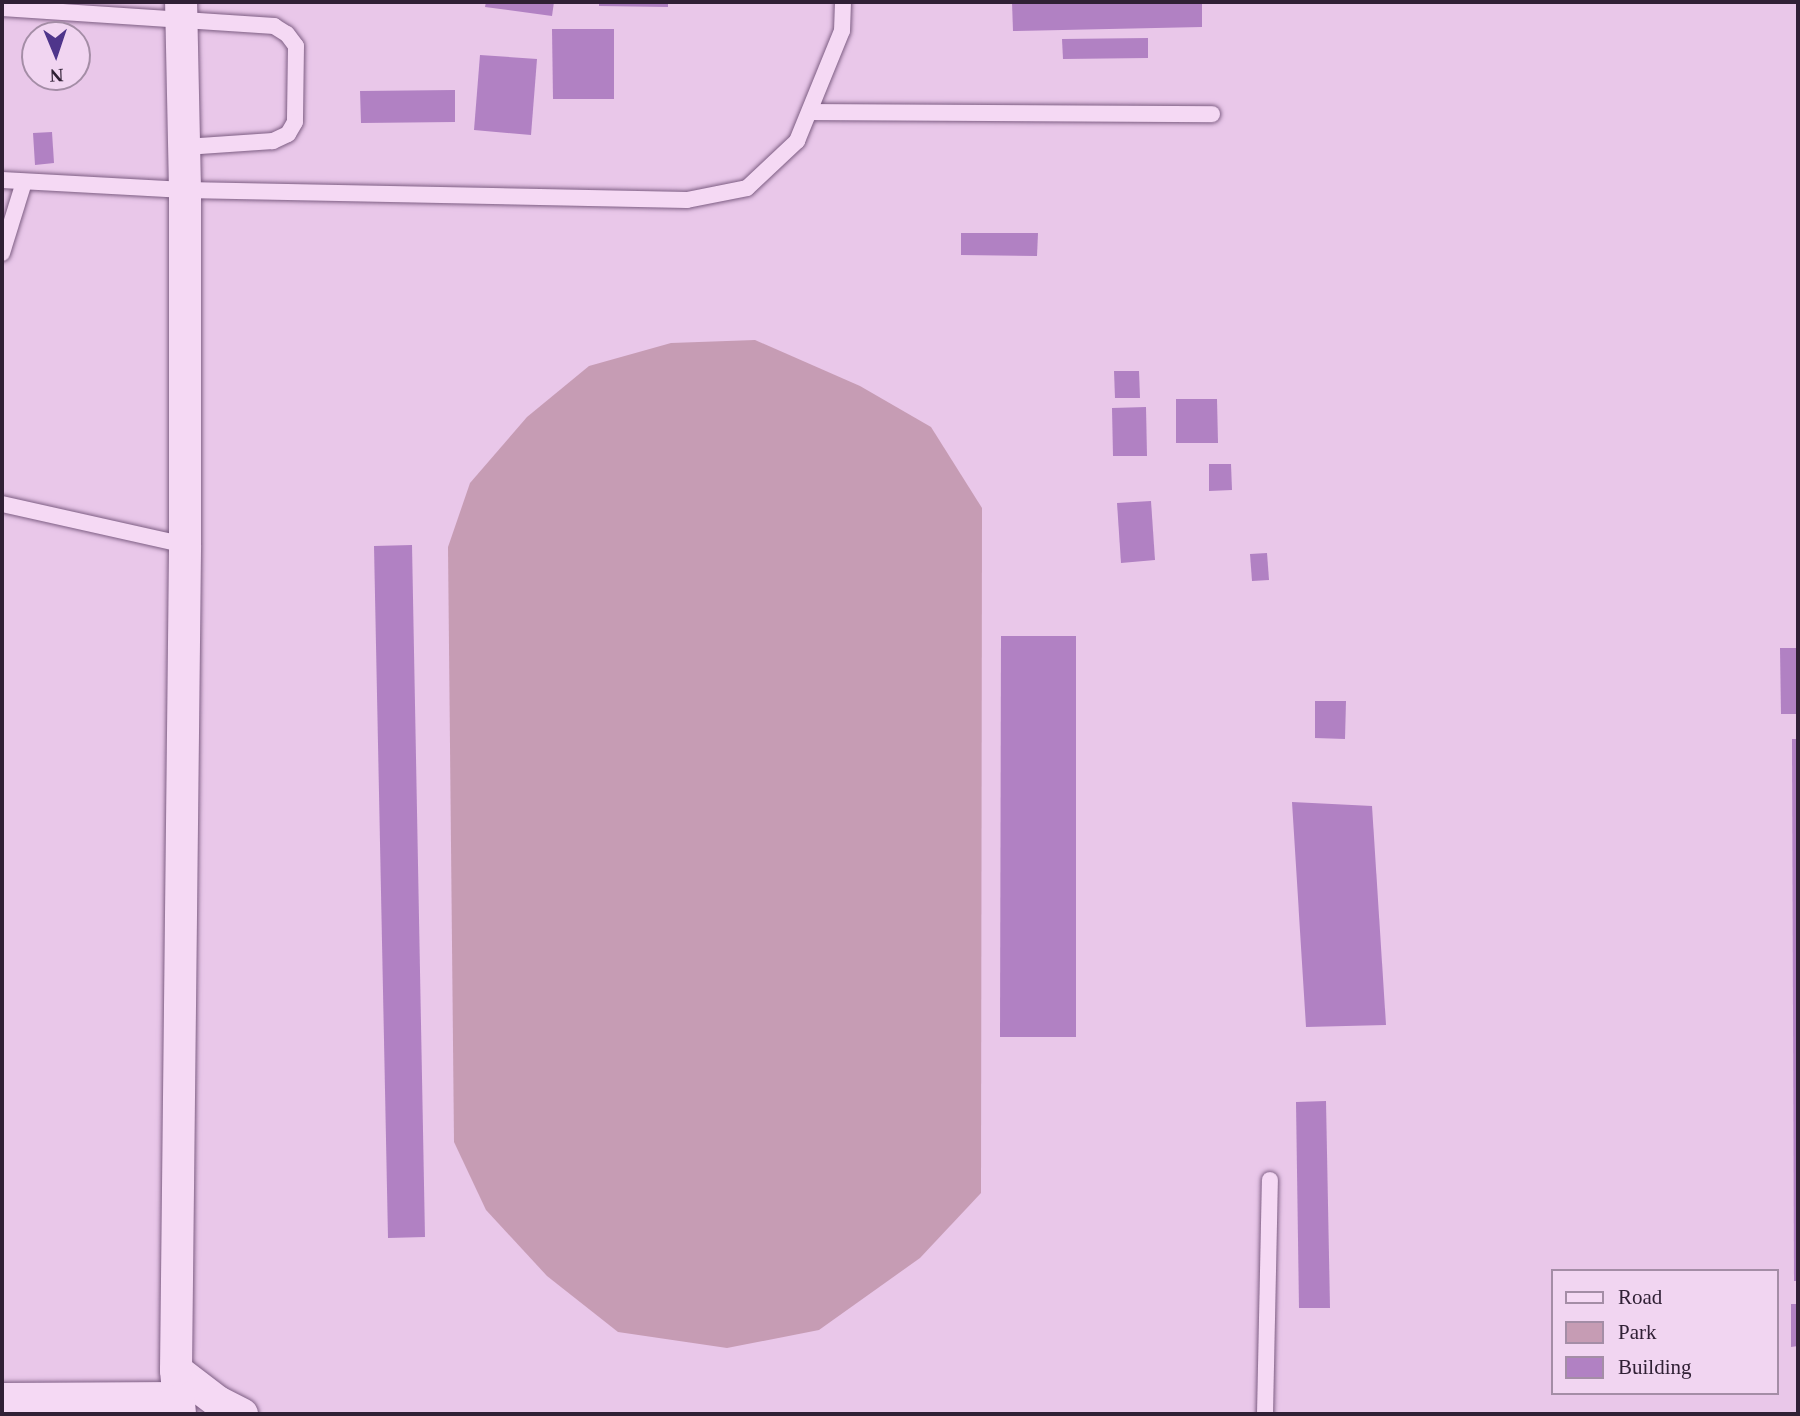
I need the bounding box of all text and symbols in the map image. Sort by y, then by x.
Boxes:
north arrow [21,21,91,91]
text: N [49,65,64,86]
legend [1552,1269,1779,1395]
text: Road [1618,1285,1662,1309]
text: Park [1618,1320,1657,1344]
text: Building [1618,1355,1692,1379]

